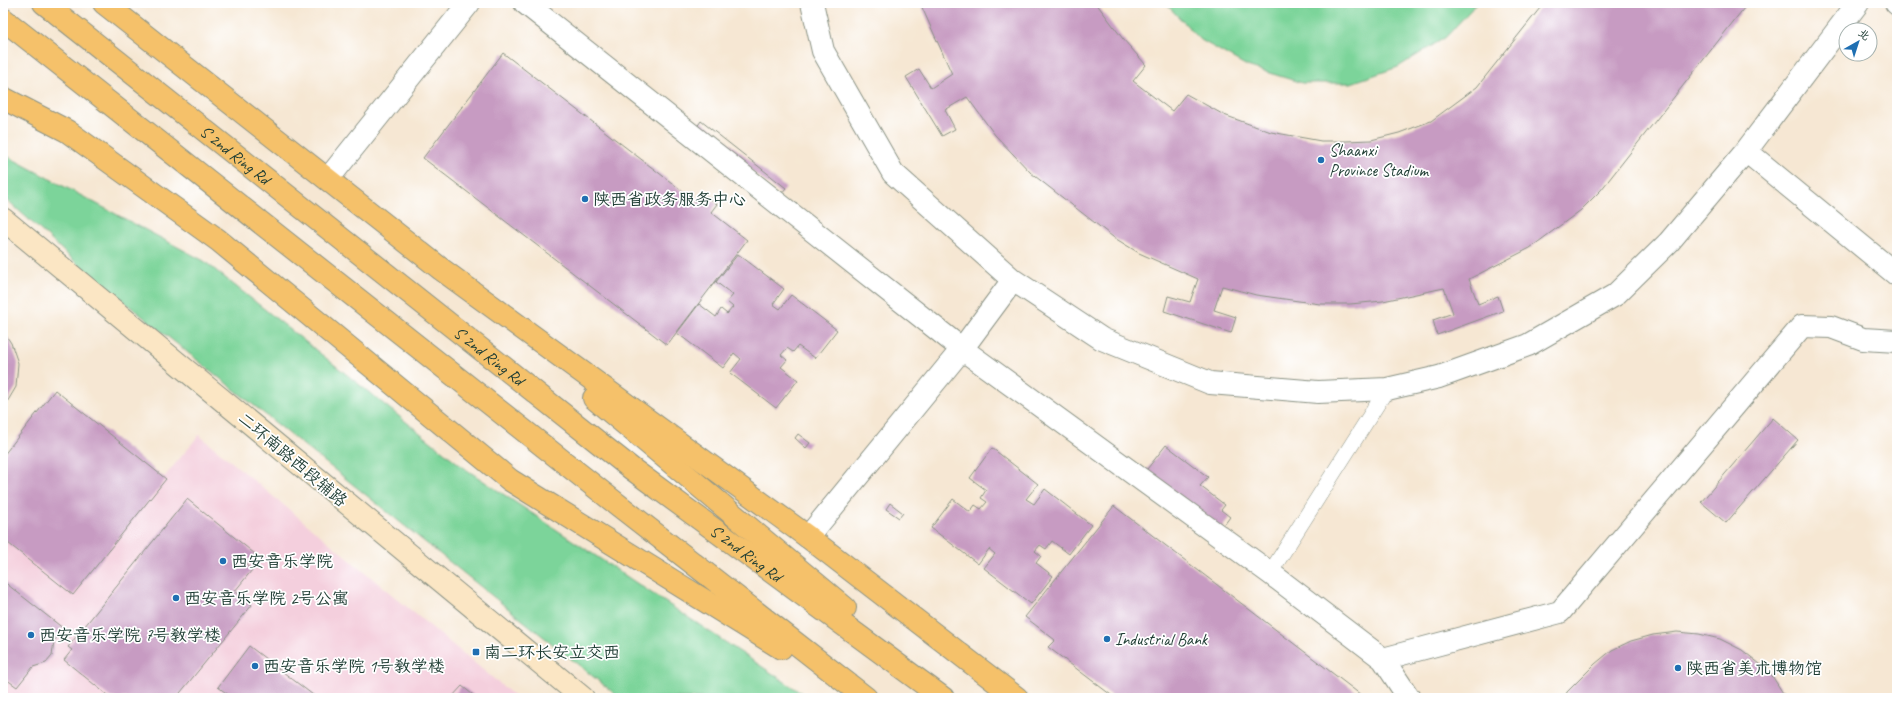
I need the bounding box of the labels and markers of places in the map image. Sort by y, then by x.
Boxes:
place label: Shaanxi Province Stadium [1329,140,1430,181]
marker: Shaanxi Province Stadium [1316,155,1326,165]
place label: 陕西省政务服务中心 [593,189,746,210]
marker: 陕西省政务服务中心 [580,194,590,204]
place label: 西安音乐学院 [231,551,333,572]
marker: 西安音乐学院 [218,556,228,566]
place label: 西安音乐学院 2号公寓 [184,588,349,609]
marker: 西安音乐学院 2号公寓 [171,593,181,603]
place label: 西安音乐学院 7号教学楼 [39,625,221,646]
place label: Industrial Bank [1115,629,1209,650]
marker: 西安音乐学院 7号教学楼 [26,630,36,640]
marker: Industrial Bank [1102,634,1112,644]
place label: 南二环长安立交西 [484,642,620,663]
marker: 南二环长安立交西 [471,647,481,657]
place label: 西安音乐学院 1号教学楼 [263,656,445,677]
place label: 陕西省美术博物馆 [1686,658,1822,679]
marker: 西安音乐学院 1号教学楼 [250,661,260,671]
marker: 陕西省美术博物馆 [1673,663,1683,673]

